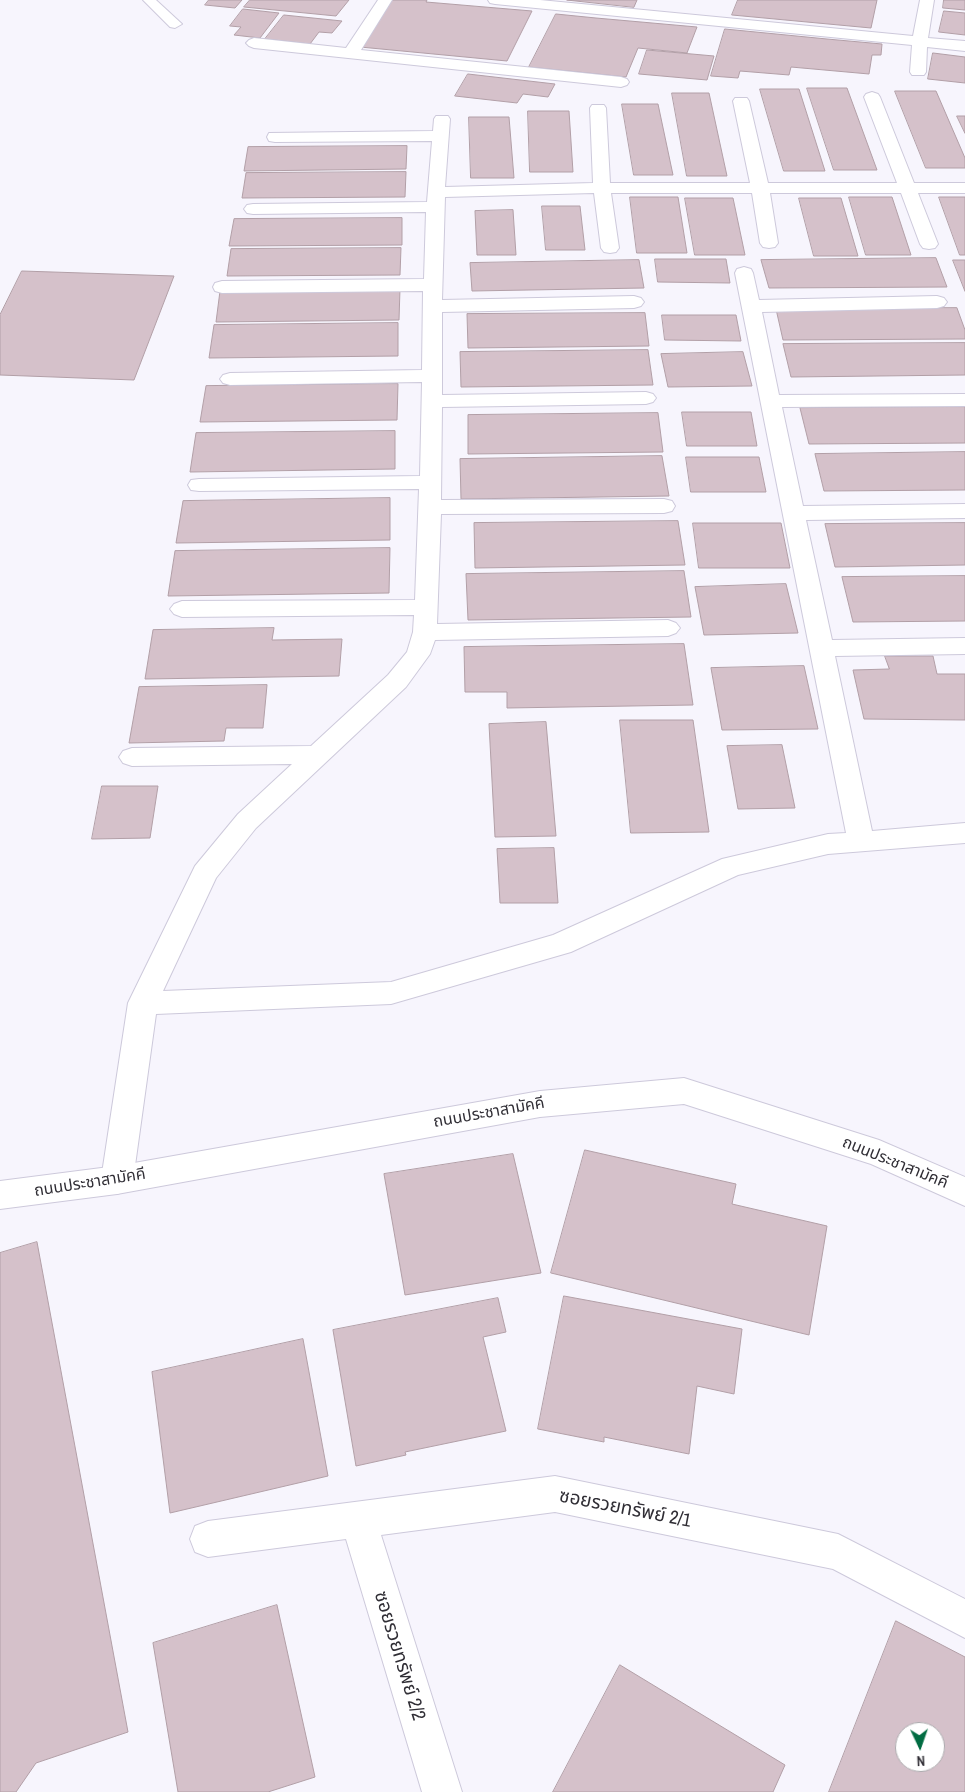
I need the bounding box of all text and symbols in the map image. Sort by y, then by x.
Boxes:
street label: ถนนประชาสามัคคี [432,1094,546,1132]
street label: ถนนประชาสามัคคี [839,1133,951,1193]
street label: ถนนประชาสามัคคี [33,1165,147,1201]
street label: ซอยรวยทรัพย์ 2/1 [557,1485,693,1533]
street label: ซอยรวยทรัพย์ 2/2 [369,1589,429,1723]
north arrow [895,1722,945,1772]
text: N [916,1752,925,1770]

